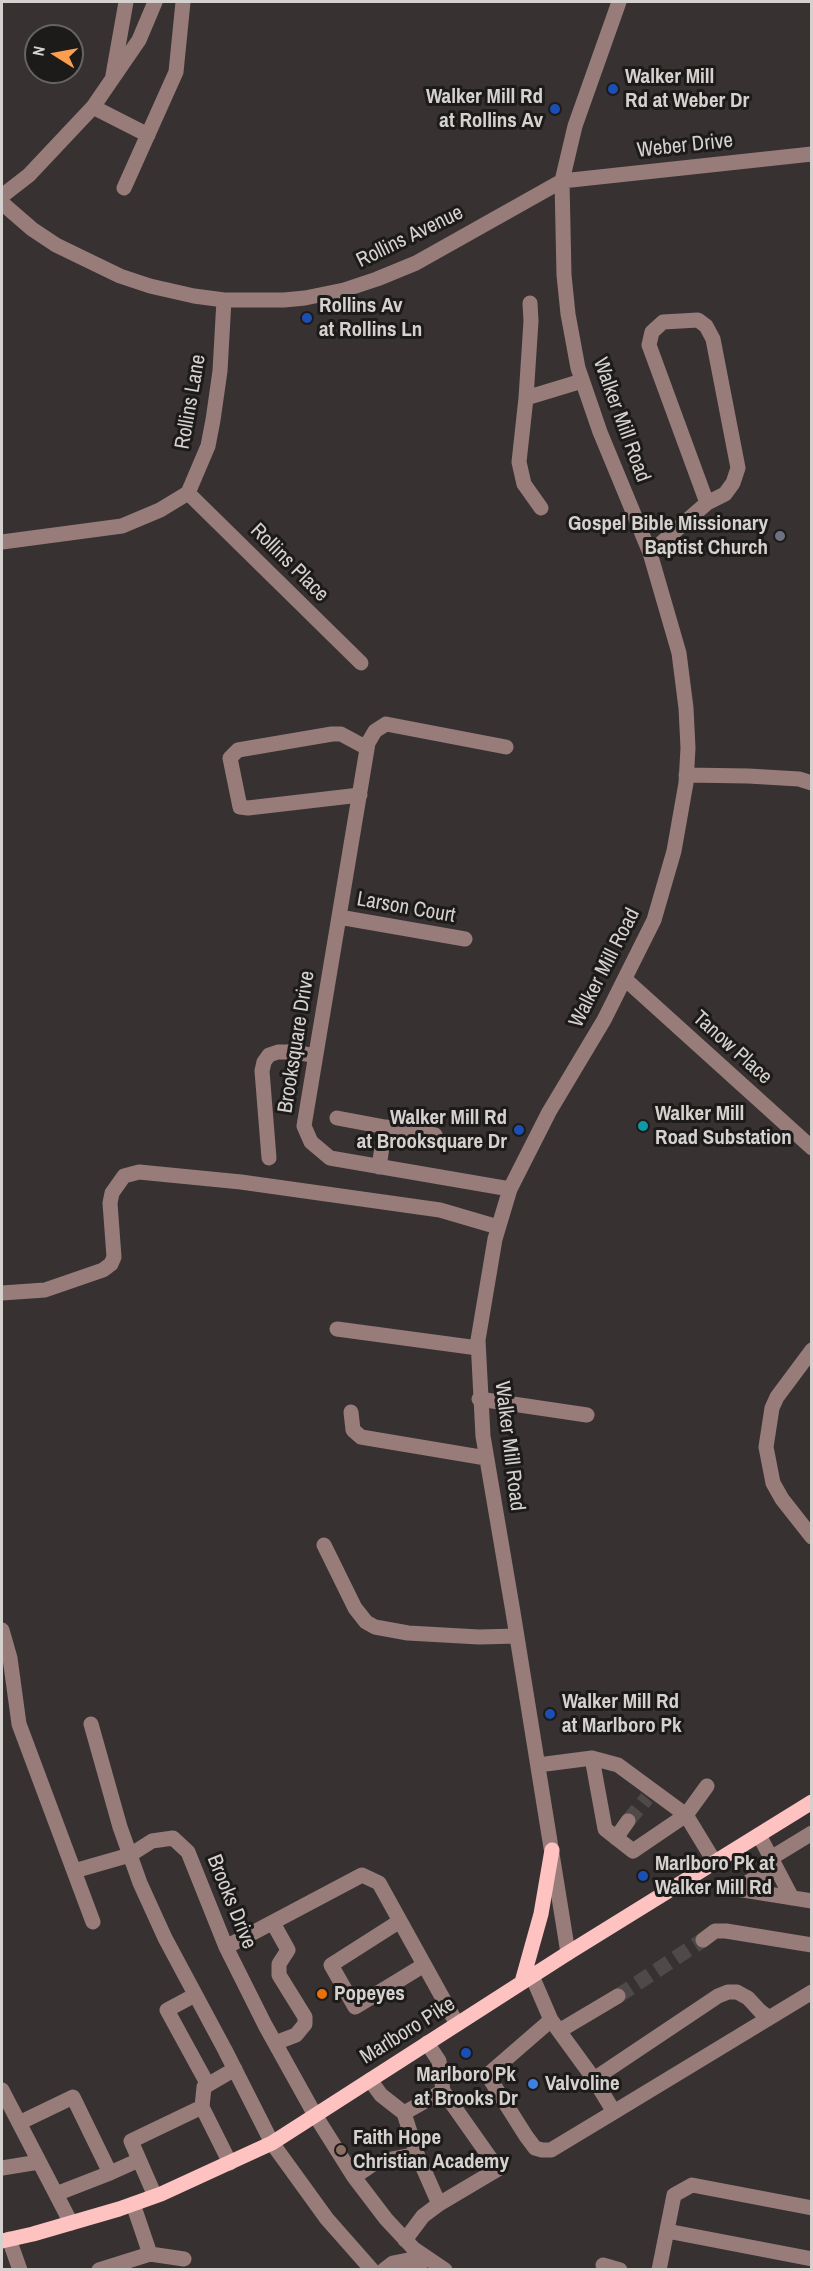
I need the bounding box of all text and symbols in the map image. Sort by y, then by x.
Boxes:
north arrow [24,24,84,84]
text: N [27,44,50,58]
place label: Walker Mill Rd at Weber Dr [625,64,749,114]
marker: Walker Mill Rd at Weber Dr [606,82,620,96]
place label: Walker Mill Rd at Rollins Av [426,84,543,134]
marker: Walker Mill Rd at Rollins Av [548,102,562,116]
street label: Weber Drive [636,128,734,164]
street label: Rollins Avenue [353,200,467,274]
place label: Rollins Av at Rollins Ln [319,293,422,343]
marker: Rollins Av at Rollins Ln [300,311,314,325]
street label: Rollins Lane [170,353,212,451]
street label: Walker Mill Road [587,354,655,486]
place label: Gospel Bible Missionary Baptist Church [568,511,768,561]
street label: Rollins Place [245,519,333,607]
marker: Gospel Bible Missionary Baptist Church [773,529,787,543]
street label: Larson Court [355,887,457,929]
street label: Walker Mill Road [564,904,646,1032]
street label: Brooksquare Drive [273,969,321,1115]
street label: Tanow Place [687,1006,777,1090]
place label: Walker Mill Road Substation [655,1101,792,1151]
place label: Walker Mill Rd at Brooksquare Dr [357,1105,507,1155]
marker: Walker Mill Road Substation [636,1119,650,1133]
marker: Walker Mill Rd at Brooksquare Dr [512,1123,526,1137]
street label: Walker Mill Road [489,1380,529,1512]
place label: Walker Mill Rd at Marlboro Pk [562,1689,682,1739]
marker: Walker Mill Rd at Marlboro Pk [543,1707,557,1721]
street label: Brooks Drive [201,1851,261,1953]
place label: Marlboro Pk at Walker Mill Rd [655,1851,775,1901]
marker: Marlboro Pk at Walker Mill Rd [636,1869,650,1883]
place label: Popeyes [334,1981,405,2007]
marker: Popeyes [315,1987,329,2001]
street label: Marlboro Pike [356,1992,460,2070]
marker: Marlboro Pk at Brooks Dr [459,2046,473,2060]
place label: Marlboro Pk at Brooks Dr [414,2062,518,2112]
place label: Valvoline [545,2071,620,2097]
marker: Valvoline [526,2077,540,2091]
place label: Faith Hope Christian Academy [353,2125,509,2175]
marker: Faith Hope Christian Academy [334,2143,348,2157]

